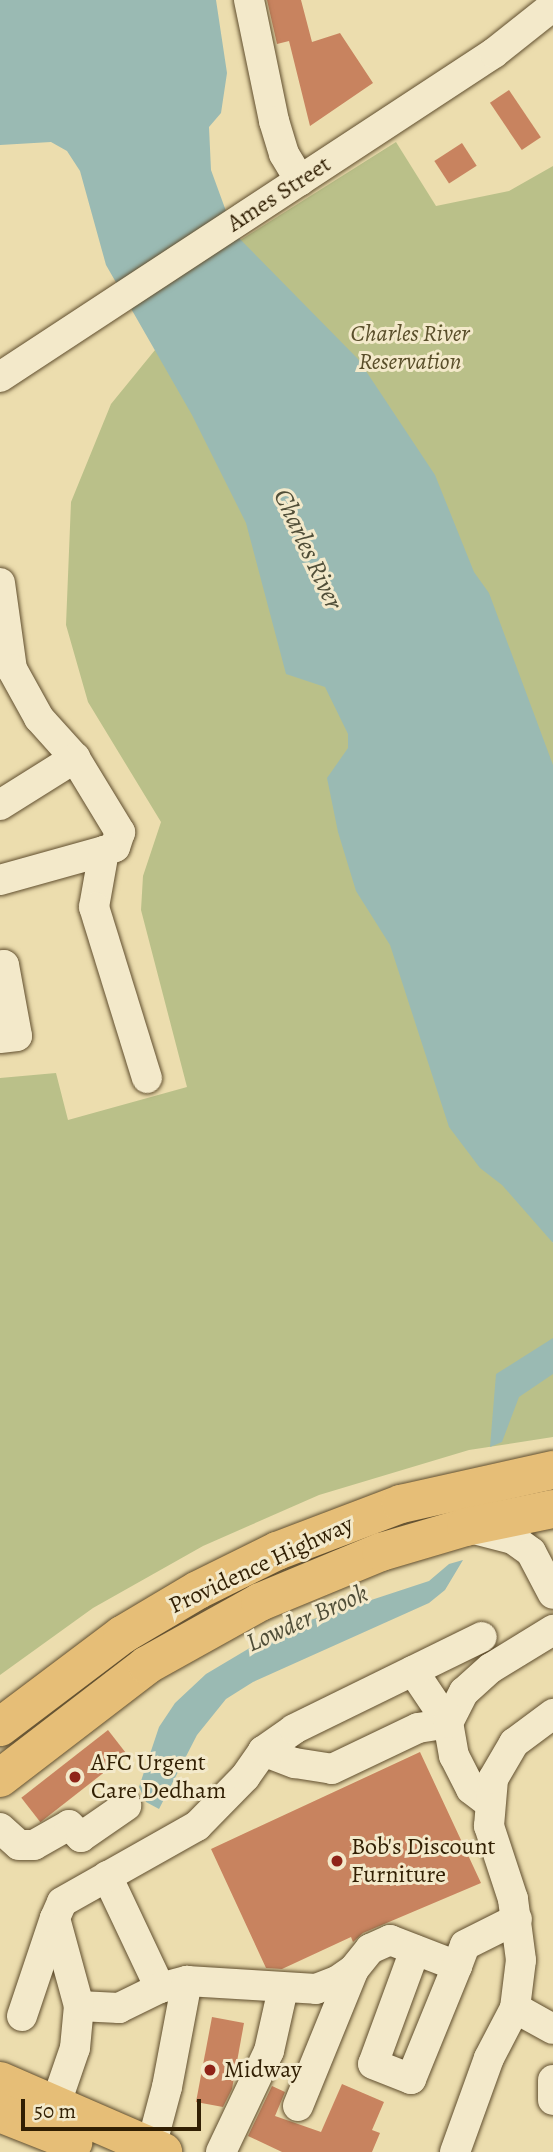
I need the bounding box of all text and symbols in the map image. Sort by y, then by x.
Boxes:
street label: Ames Street [222,150,336,238]
park label: Charles River Reservation [350,320,470,376]
water label: Charles River [267,484,349,614]
street label: Providence Highway [164,1510,358,1620]
water label: Lowder Brook [241,1577,373,1659]
place label: AFC Urgent Care Dedham [91,1749,226,1805]
marker: AFC Urgent Care Dedham [65,1767,85,1787]
place label: Bob's Discount Furniture [351,1833,496,1889]
marker: Bob's Discount Furniture [329,1853,345,1869]
place label: Midway [224,2056,302,2084]
marker: Midway [202,2062,218,2078]
scale bar [24,2086,205,2130]
text: 50 m [34,2097,76,2125]

